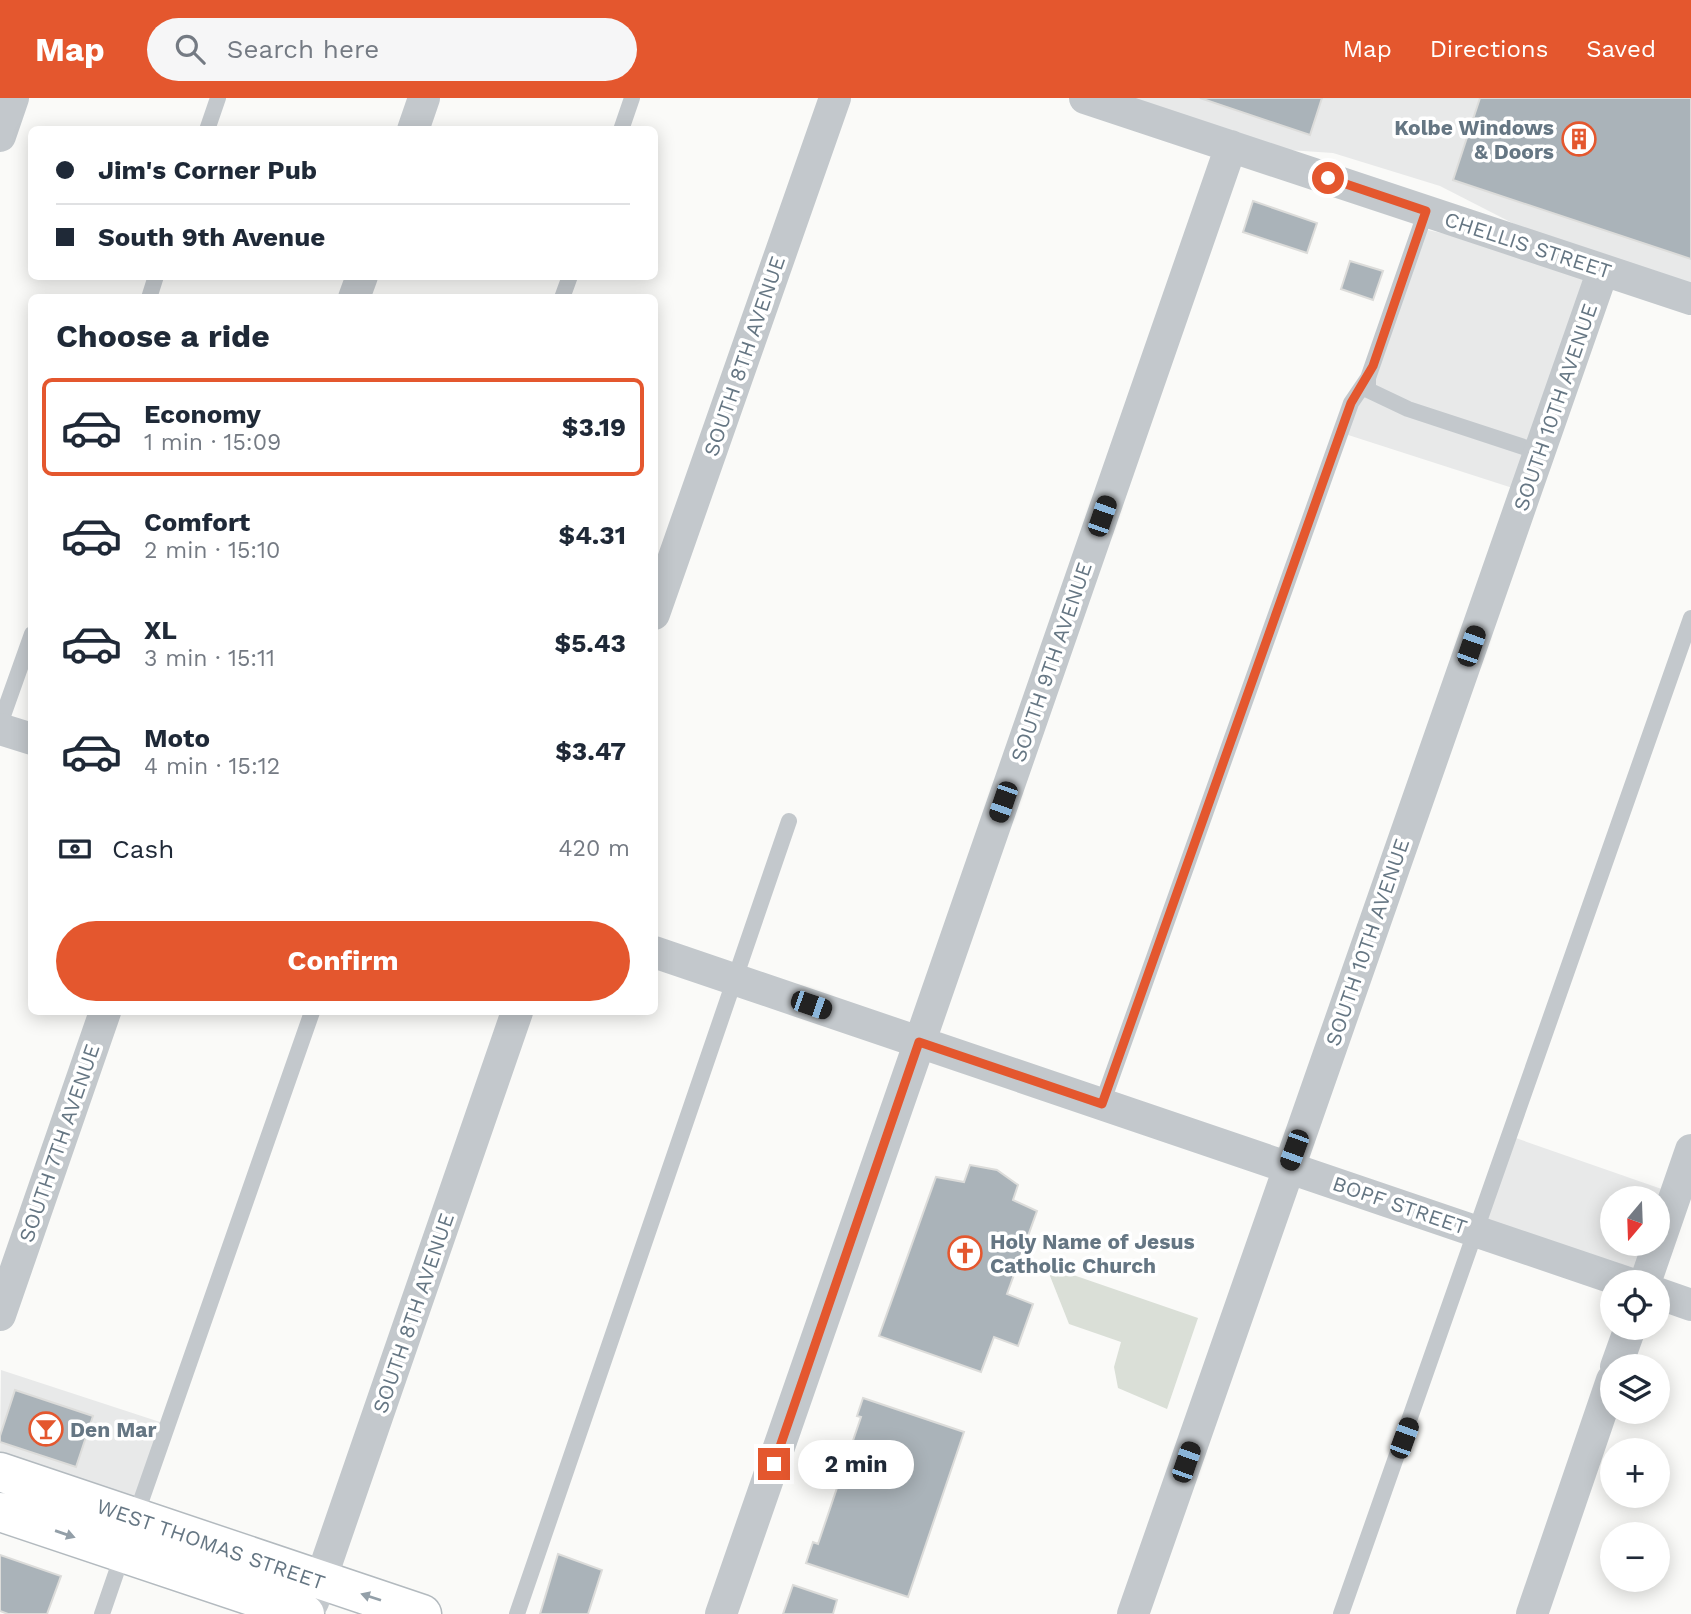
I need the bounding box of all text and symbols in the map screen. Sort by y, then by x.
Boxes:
search box [147,18,637,81]
text: Map [35,30,105,69]
icon: search [171,30,209,68]
text: Search here [227,34,379,64]
text: Map [1343,35,1392,63]
text: Directions [1430,35,1548,63]
text: Saved [1586,35,1656,63]
place label: Kolbe Windows & Doors [1394,115,1554,164]
building icon: Kolbe Windows & Doors [1560,120,1598,158]
text: Jim's Corner Pub [98,155,317,185]
route start [1312,162,1344,194]
street label: CHELLIS STREET [1441,206,1615,284]
text: South 9th Avenue [98,222,325,252]
street label: SOUTH 8TH AVENUE [698,253,790,459]
street label: SOUTH 10TH AVENUE [1508,300,1602,514]
text: Choose a ride [56,317,270,355]
icon: car [60,396,123,459]
text: Economy [144,399,261,429]
text: $3.19 [562,412,626,442]
text: 1 min · 15:09 [144,429,281,456]
car [1086,493,1119,539]
icon: car [60,504,123,567]
text: Comfort [144,507,250,537]
text: $4.31 [558,520,626,550]
text: 2 min · 15:10 [144,537,280,564]
street label: SOUTH 9TH AVENUE [1005,559,1097,765]
icon: car [60,612,123,675]
text: XL [144,615,177,645]
car [1455,623,1488,669]
text: $5.43 [555,628,626,658]
text: 3 min · 15:11 [144,645,275,672]
icon: car [60,720,123,783]
text: Moto [144,723,210,753]
text: $3.47 [555,736,626,766]
text: 4 min · 15:12 [144,753,280,780]
car [987,779,1020,825]
icon: cash [56,830,94,868]
text: Cash [112,834,174,864]
text: 420 m [558,835,630,862]
street label: SOUTH 10TH AVENUE [1320,835,1414,1049]
button: Confirm [56,921,630,1001]
car [788,988,835,1022]
street label: SOUTH 7TH AVENUE [13,1041,105,1245]
car [1277,1127,1312,1173]
street label: BOPF STREET [1329,1170,1471,1240]
north arrow [1600,1186,1670,1256]
map controls [1600,1186,1670,1592]
street label: SOUTH 8TH AVENUE [367,1210,459,1416]
place label: Holy Name of Jesus Catholic Church [990,1229,1195,1278]
church icon: Holy Name of Jesus Catholic Church [946,1234,984,1272]
button: locate [1600,1270,1670,1340]
button: layers [1600,1354,1670,1424]
bar icon: Den Mar [27,1410,65,1448]
car [1387,1415,1422,1461]
place label: Den Mar [70,1417,157,1442]
button: + [1600,1438,1670,1508]
car [1170,1439,1203,1485]
callout: 2 min [798,1440,914,1488]
route end [758,1448,790,1480]
text: 2 min [825,1451,887,1478]
street label: WEST THOMAS STREET [93,1493,329,1595]
button: − [1600,1522,1670,1592]
one-way arrow [54,1529,75,1539]
one-way arrow [360,1591,381,1602]

